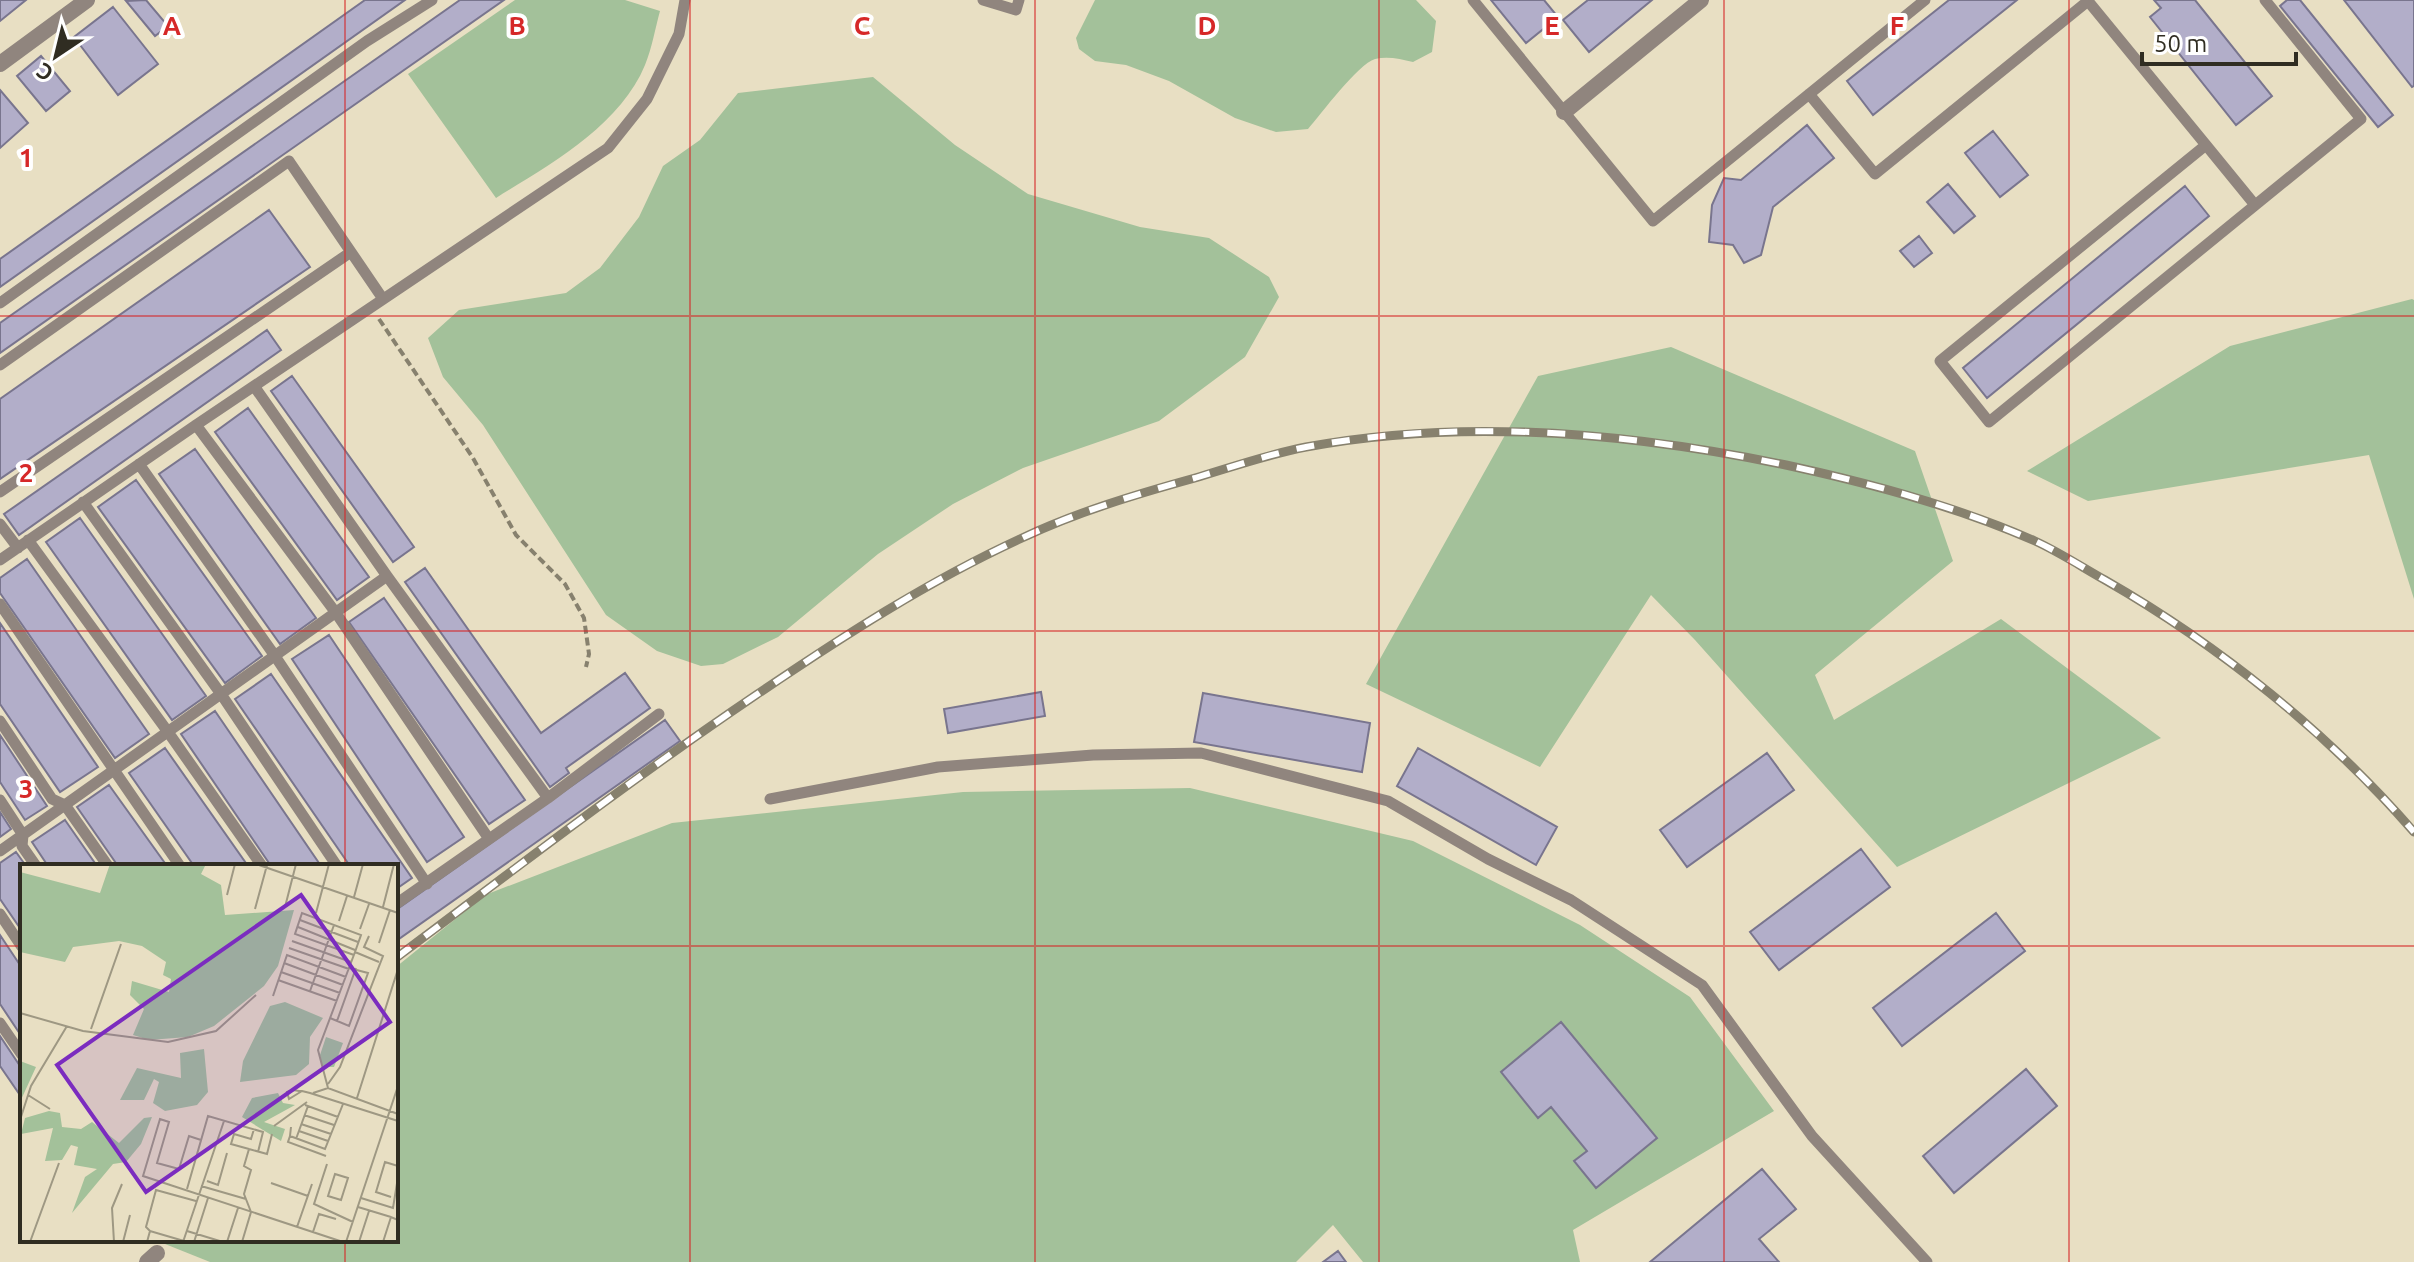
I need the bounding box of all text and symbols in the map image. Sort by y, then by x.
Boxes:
text: A [163,11,182,40]
text: B [508,11,526,40]
text: C [854,11,871,40]
text: D [1198,11,1216,40]
text: E [1544,11,1560,40]
text: F [1890,11,1904,40]
north arrow [16,16,96,96]
scale bar [2142,16,2296,66]
text: 50 m [2154,30,2207,57]
text: С [31,59,57,87]
text: 1 [19,143,33,172]
text: 2 [19,458,33,487]
text: 3 [19,774,33,803]
inset map [20,864,398,1242]

